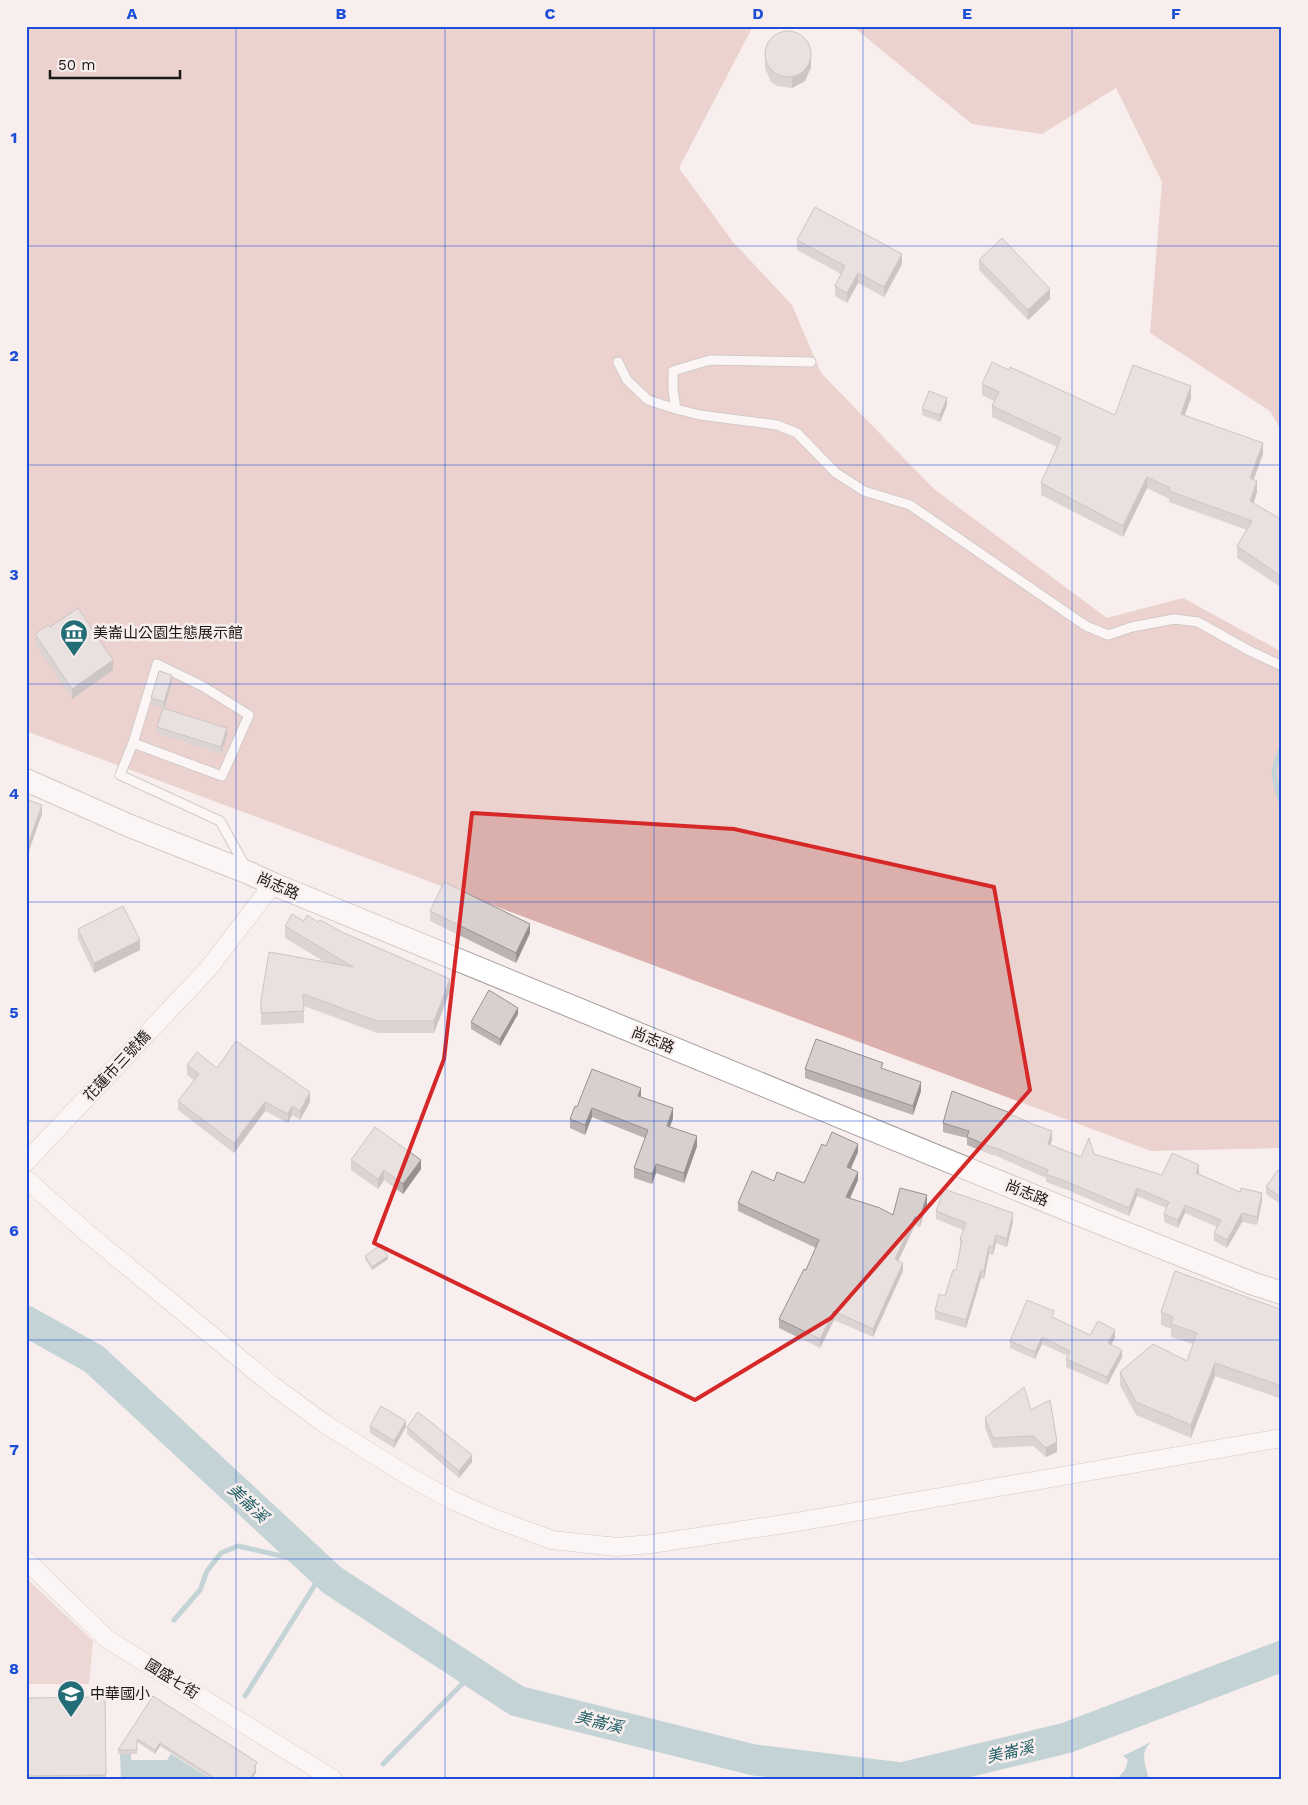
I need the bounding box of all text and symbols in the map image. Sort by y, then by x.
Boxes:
text: A [127,4,138,23]
text: B [336,4,347,23]
text: C [545,4,556,23]
text: D [752,4,764,23]
text: E [962,4,972,23]
text: F [1171,4,1181,23]
scale bar [50,48,180,80]
text: 50 m [58,56,95,74]
text: 1 [11,128,17,147]
text: 2 [9,346,19,365]
text: 3 [9,565,19,584]
museum icon: 美崙山公園生態展示館 [59,618,89,657]
place label: 美崙山公園生態展示館 [93,624,243,642]
text: 4 [9,784,19,803]
street label: 尚志路 [254,869,302,903]
text: 5 [9,1003,19,1022]
street label: 尚志路 [629,1023,677,1057]
street label: 花蓮市三號橋 [80,1027,154,1105]
street label: 尚志路 [1003,1176,1051,1210]
text: 6 [9,1221,19,1240]
text: 7 [9,1440,19,1459]
water label: 美崙溪 [224,1480,273,1528]
street label: 國盛七街 [142,1655,202,1703]
text: 8 [9,1659,19,1678]
school or university icon: 中華國小 [56,1679,86,1718]
place label: 中華國小 [90,1685,150,1703]
water label: 美崙溪 [573,1707,627,1738]
water label: 美崙溪 [984,1737,1037,1767]

